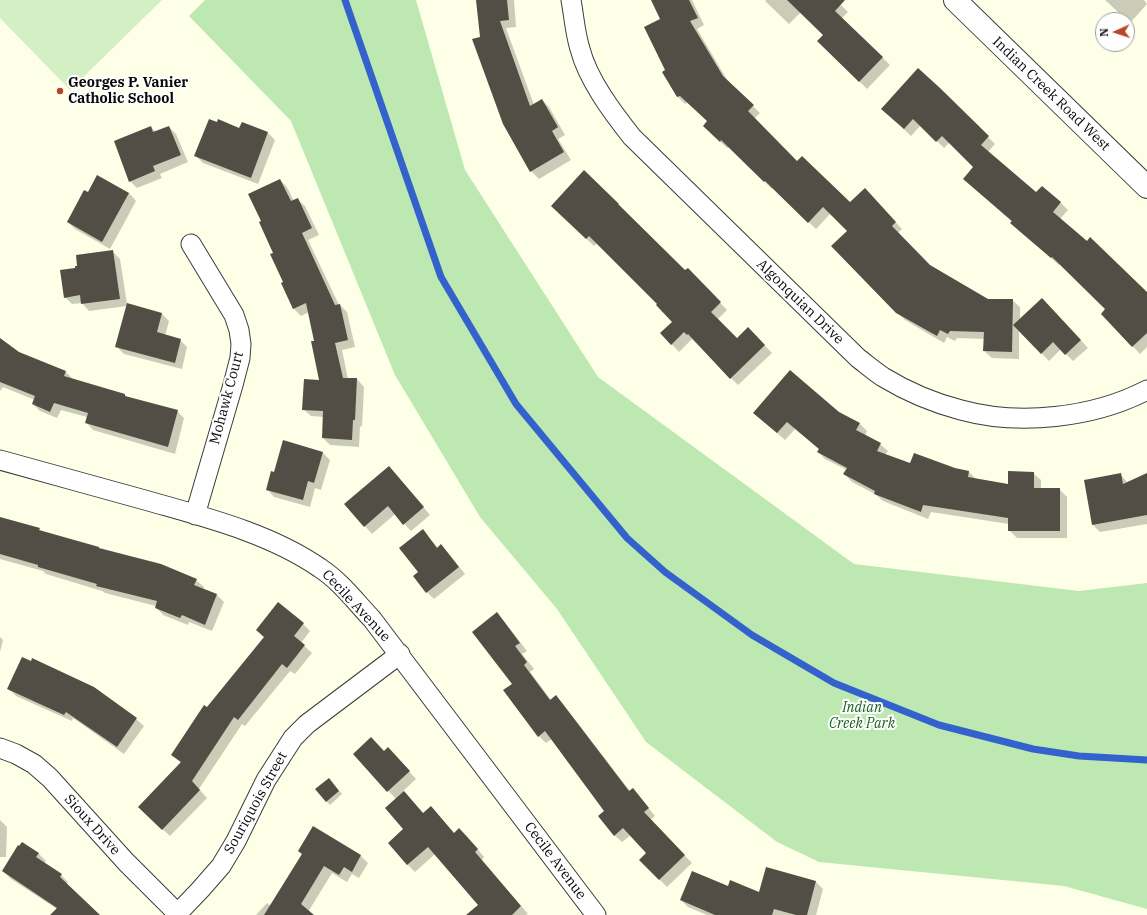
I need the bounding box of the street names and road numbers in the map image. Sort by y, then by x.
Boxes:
street label: Indian Creek Road West [989,33,1113,155]
street label: Algonquian Drive [753,256,847,348]
street label: Mohawk Court [207,350,247,446]
street label: Cecile Avenue [318,567,394,645]
street label: Souriquois Street [221,749,291,857]
street label: Sioux Drive [60,791,124,859]
street label: Cecile Avenue [521,819,589,903]

